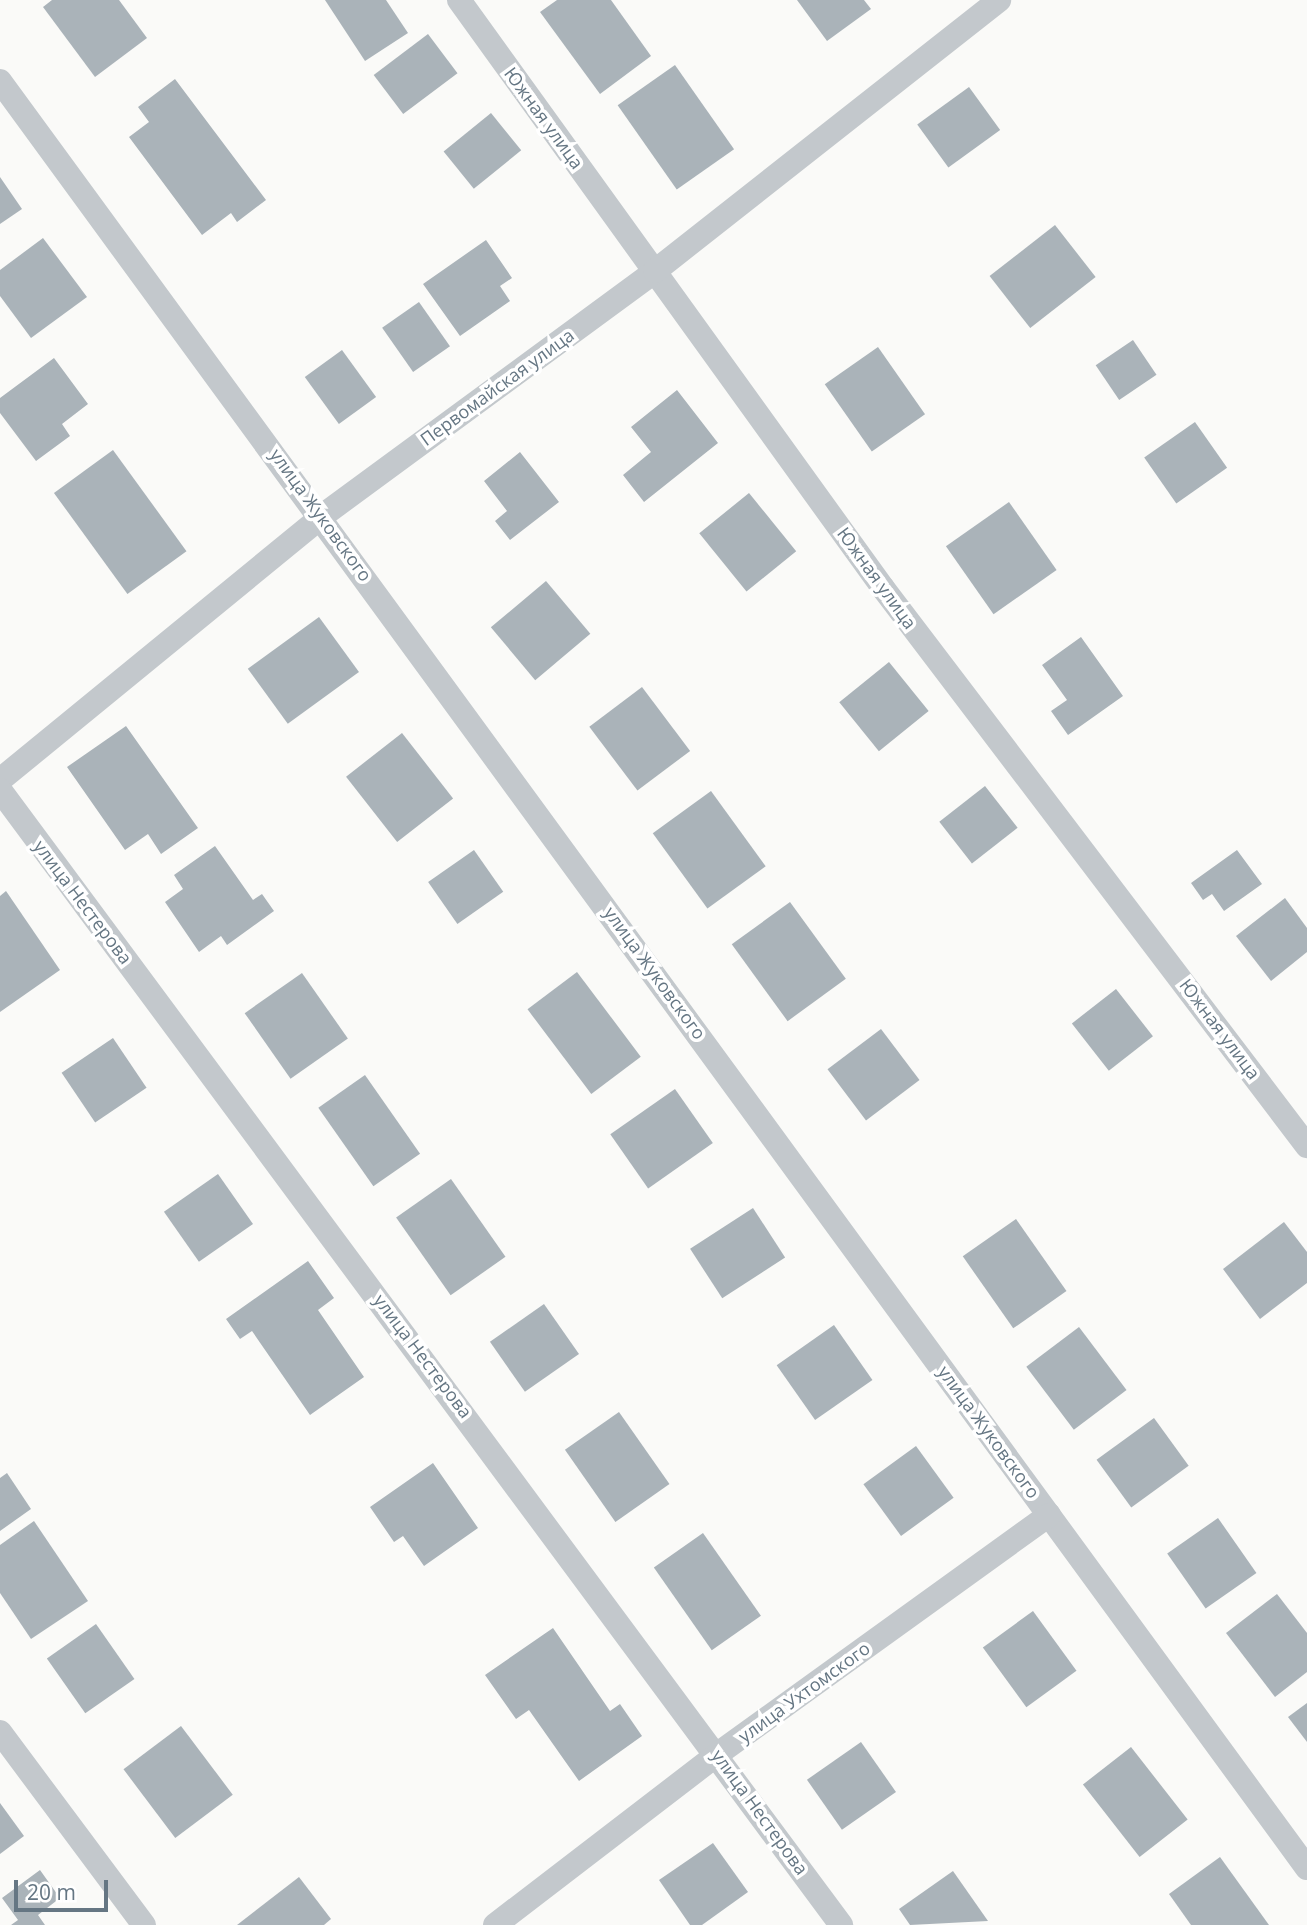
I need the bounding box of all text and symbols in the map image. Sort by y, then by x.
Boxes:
street label: Южная улица [500,63,588,173]
street label: Первомайская улица [416,324,578,450]
street label: улица Жуковского [266,444,376,586]
street label: Южная улица [833,523,921,633]
street label: улица Нестерова [29,836,137,968]
street label: улица Жуковского [600,902,710,1044]
street label: Южная улица [1175,975,1265,1083]
street label: улица Нестерова [369,1290,477,1422]
street label: улица Жуковского [934,1361,1044,1503]
street label: улица Ухтомского [734,1637,874,1747]
street label: улица Нестерова [707,1745,813,1879]
scale bar [18,1866,112,1910]
text: 20 m [27,1878,76,1906]

